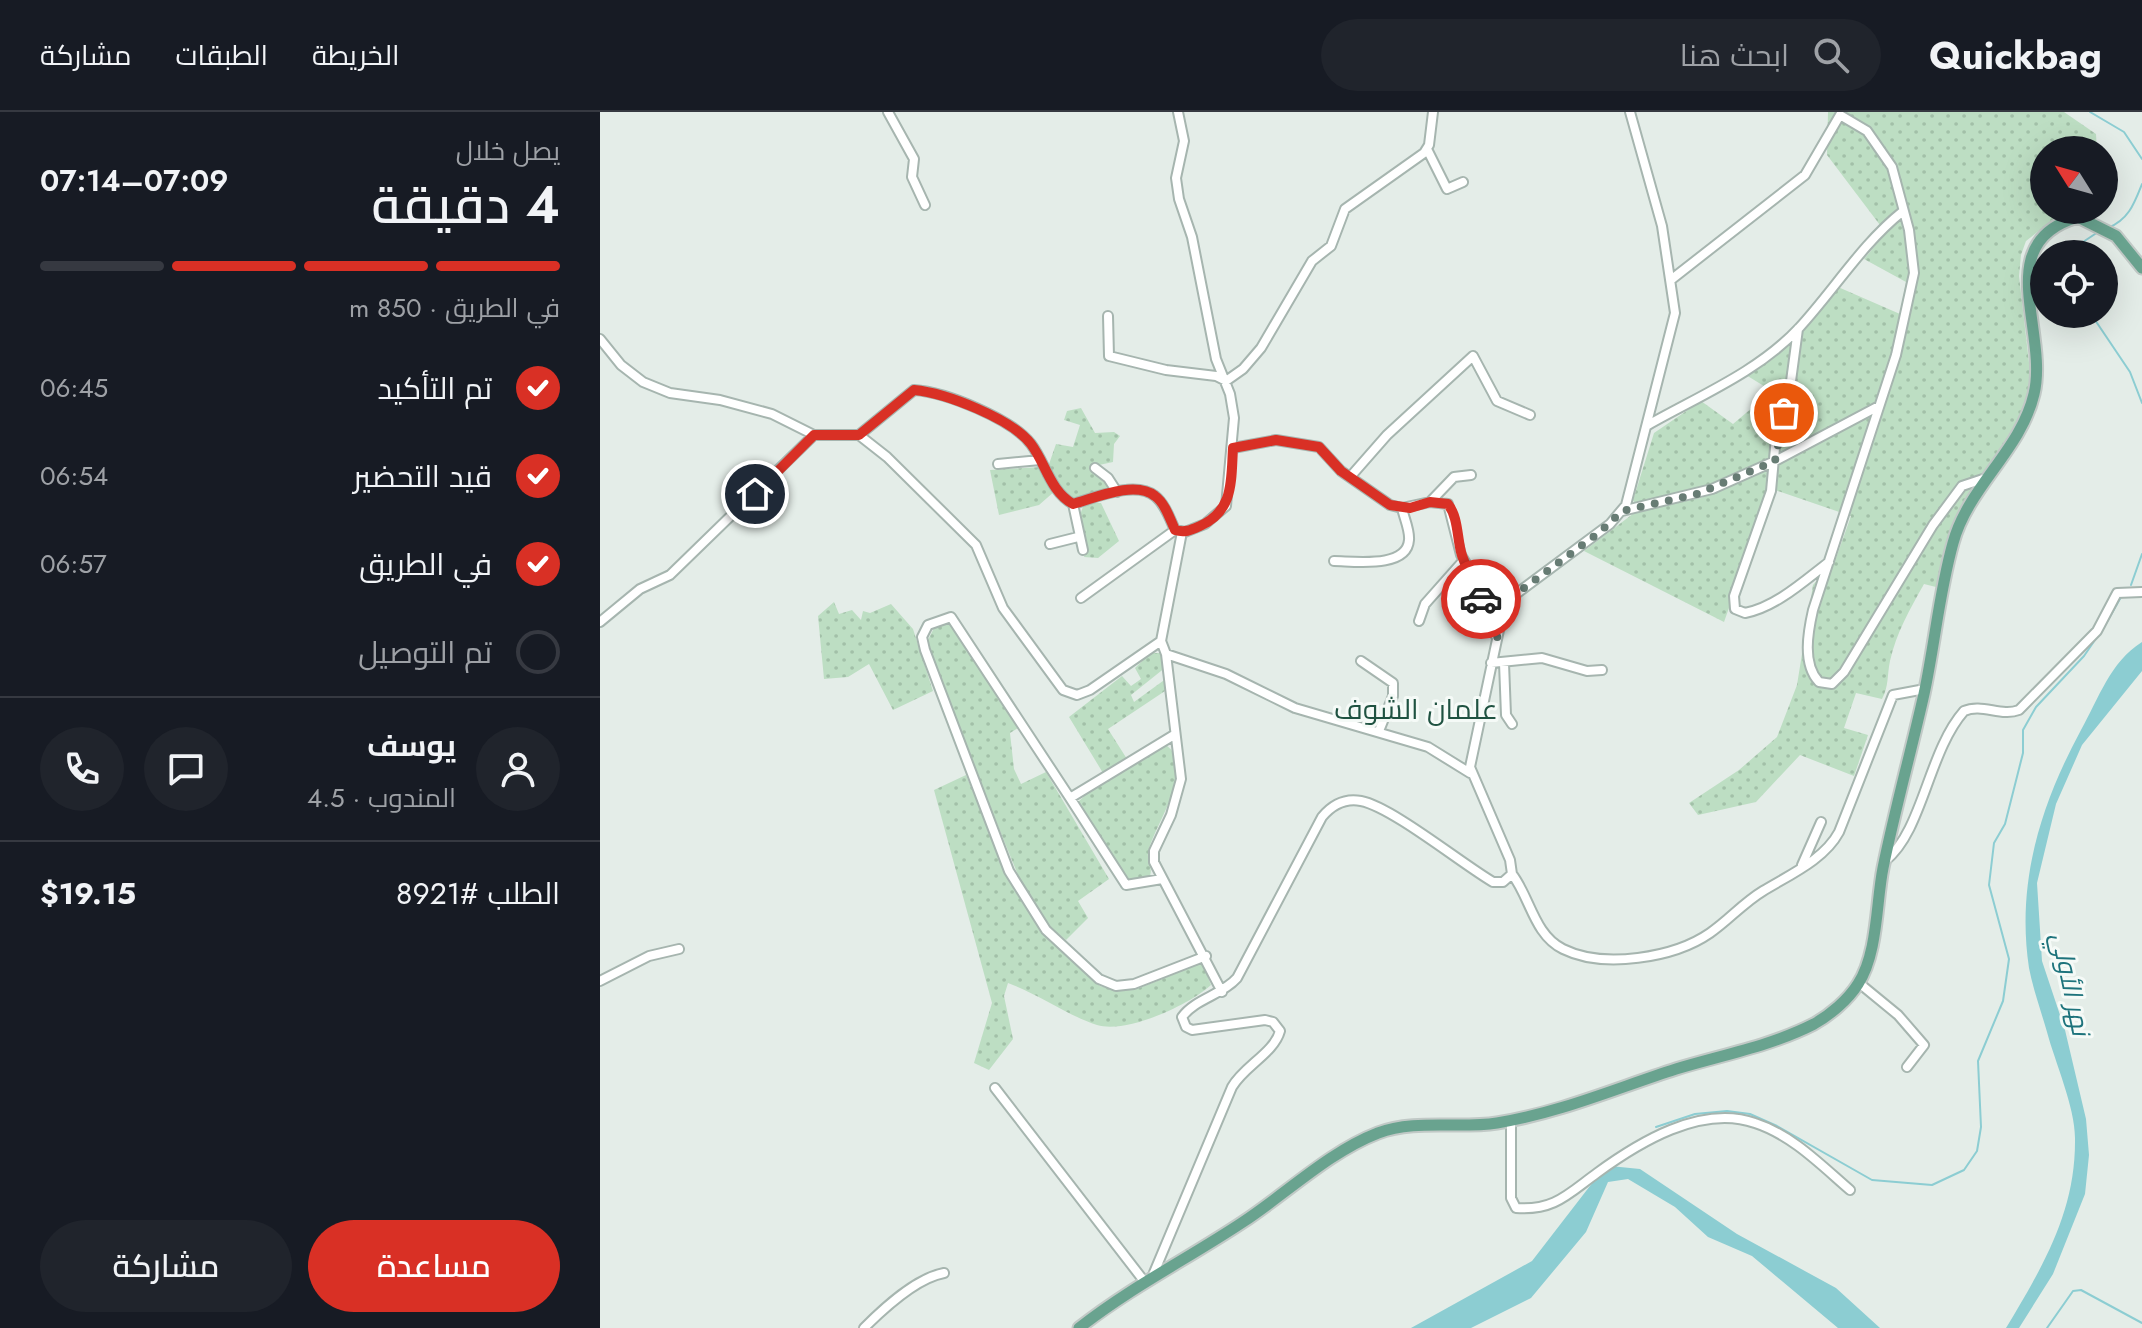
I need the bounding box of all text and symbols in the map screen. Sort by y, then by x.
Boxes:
search box [1321,19,1881,91]
text: Quickbag [1929,28,2102,83]
icon: search [1809,33,1853,77]
text: ابحث هنا [1680,34,1789,77]
text: مشاركة [40,35,131,76]
text: الطبقات [175,35,268,76]
text: الخريطة [312,35,399,76]
text: يصل خلال [456,132,560,170]
north arrow [2030,136,2118,224]
map controls [2030,136,2118,328]
text: 07:09–07:14 [40,159,228,202]
text: 4 دقيقة [371,167,560,243]
button: locate [2030,240,2118,328]
text: في الطريق · 850 m [349,289,560,327]
icon: check [516,366,560,410]
text: تم التأكيد [378,367,492,410]
text: 06:45 [40,369,108,407]
pin [1750,379,1818,447]
icon: bag [1762,391,1806,435]
icon: check [516,454,560,498]
text: قيد التحضير [353,455,492,498]
text: 06:54 [40,457,108,495]
pin [721,460,789,528]
icon: home [733,472,777,516]
icon: check [516,542,560,586]
text: في الطريق [359,543,492,586]
text: 06:57 [40,545,107,583]
courier [1441,559,1521,639]
icon: car [1459,577,1503,621]
text: تم التوصيل [358,631,492,674]
district label: علمان الشوف [1334,689,1498,730]
text: يوسف [367,724,456,767]
button: phone [40,727,124,811]
button: chat [144,727,228,811]
button: person [476,727,560,811]
text: المندوب · 4.5 [307,779,456,817]
text: $19.15 [40,872,136,915]
text: الطلب #8921 [396,872,560,915]
water label: نهر الأولي [2040,929,2101,1042]
button: مشاركة [40,1220,292,1312]
button: مساعدة [308,1220,560,1312]

